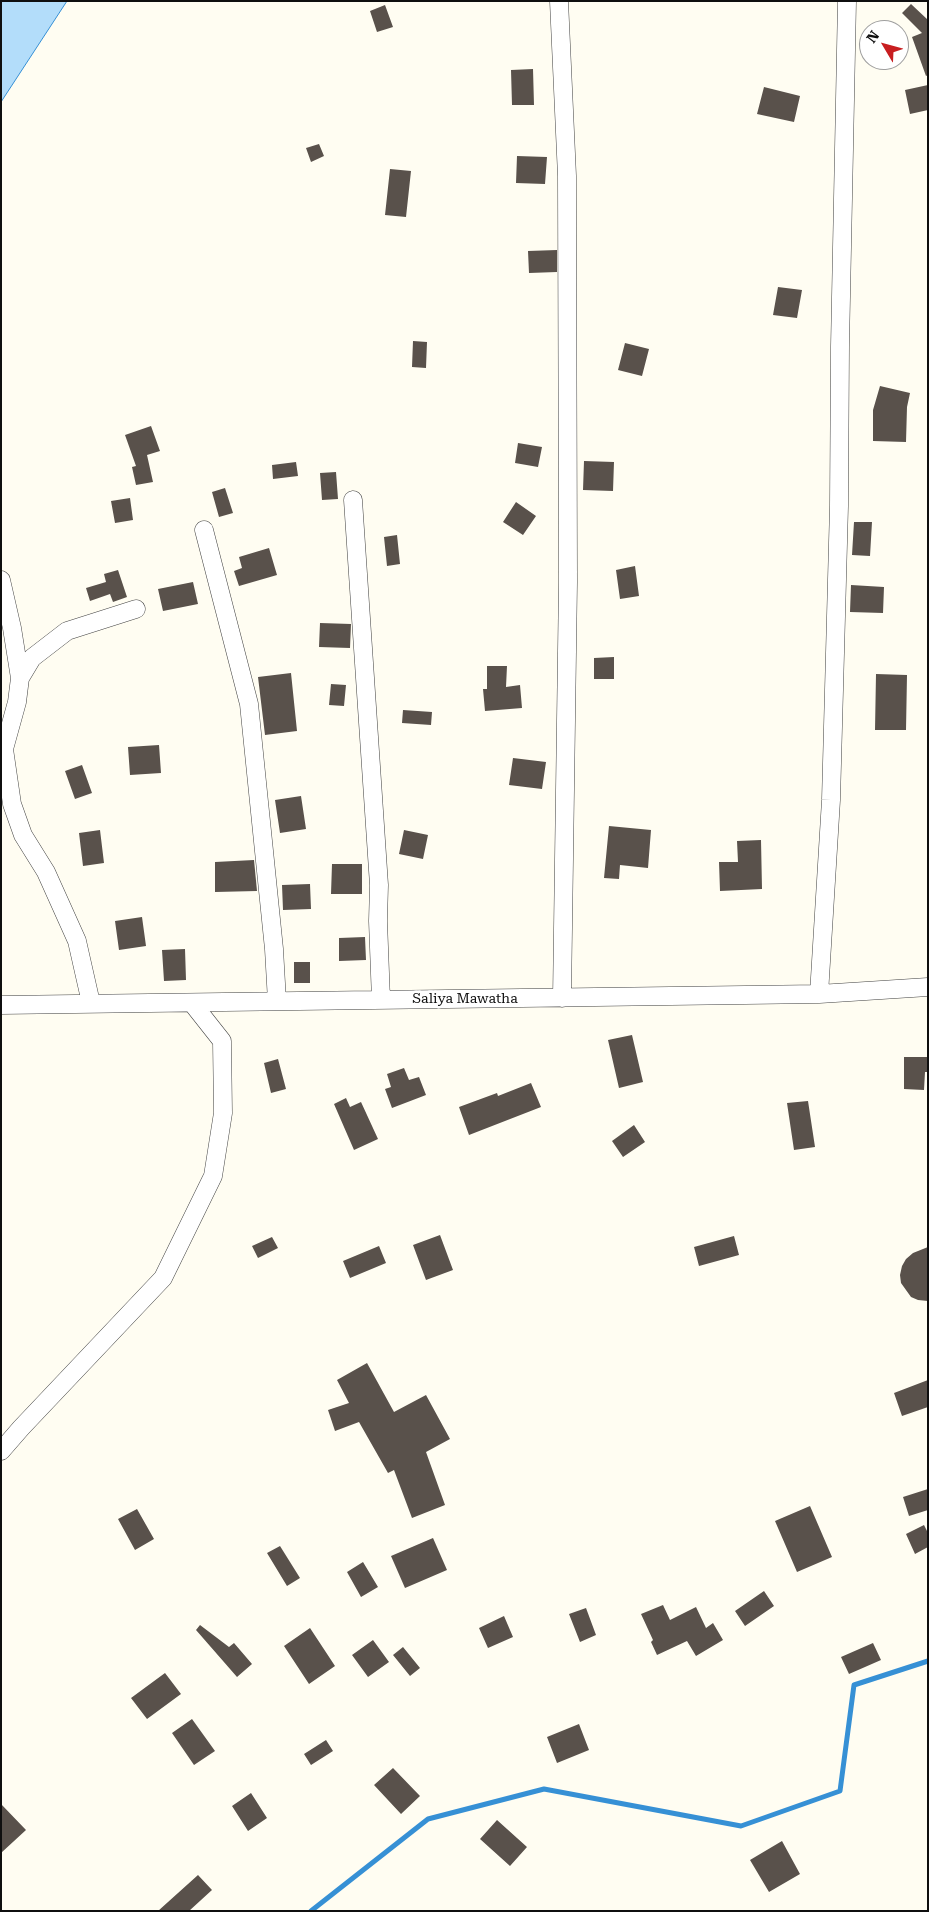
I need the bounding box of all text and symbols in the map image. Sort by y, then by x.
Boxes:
north arrow [859,20,909,70]
text: N [863,27,882,46]
street label: Saliya Mawatha [412,991,518,1007]

